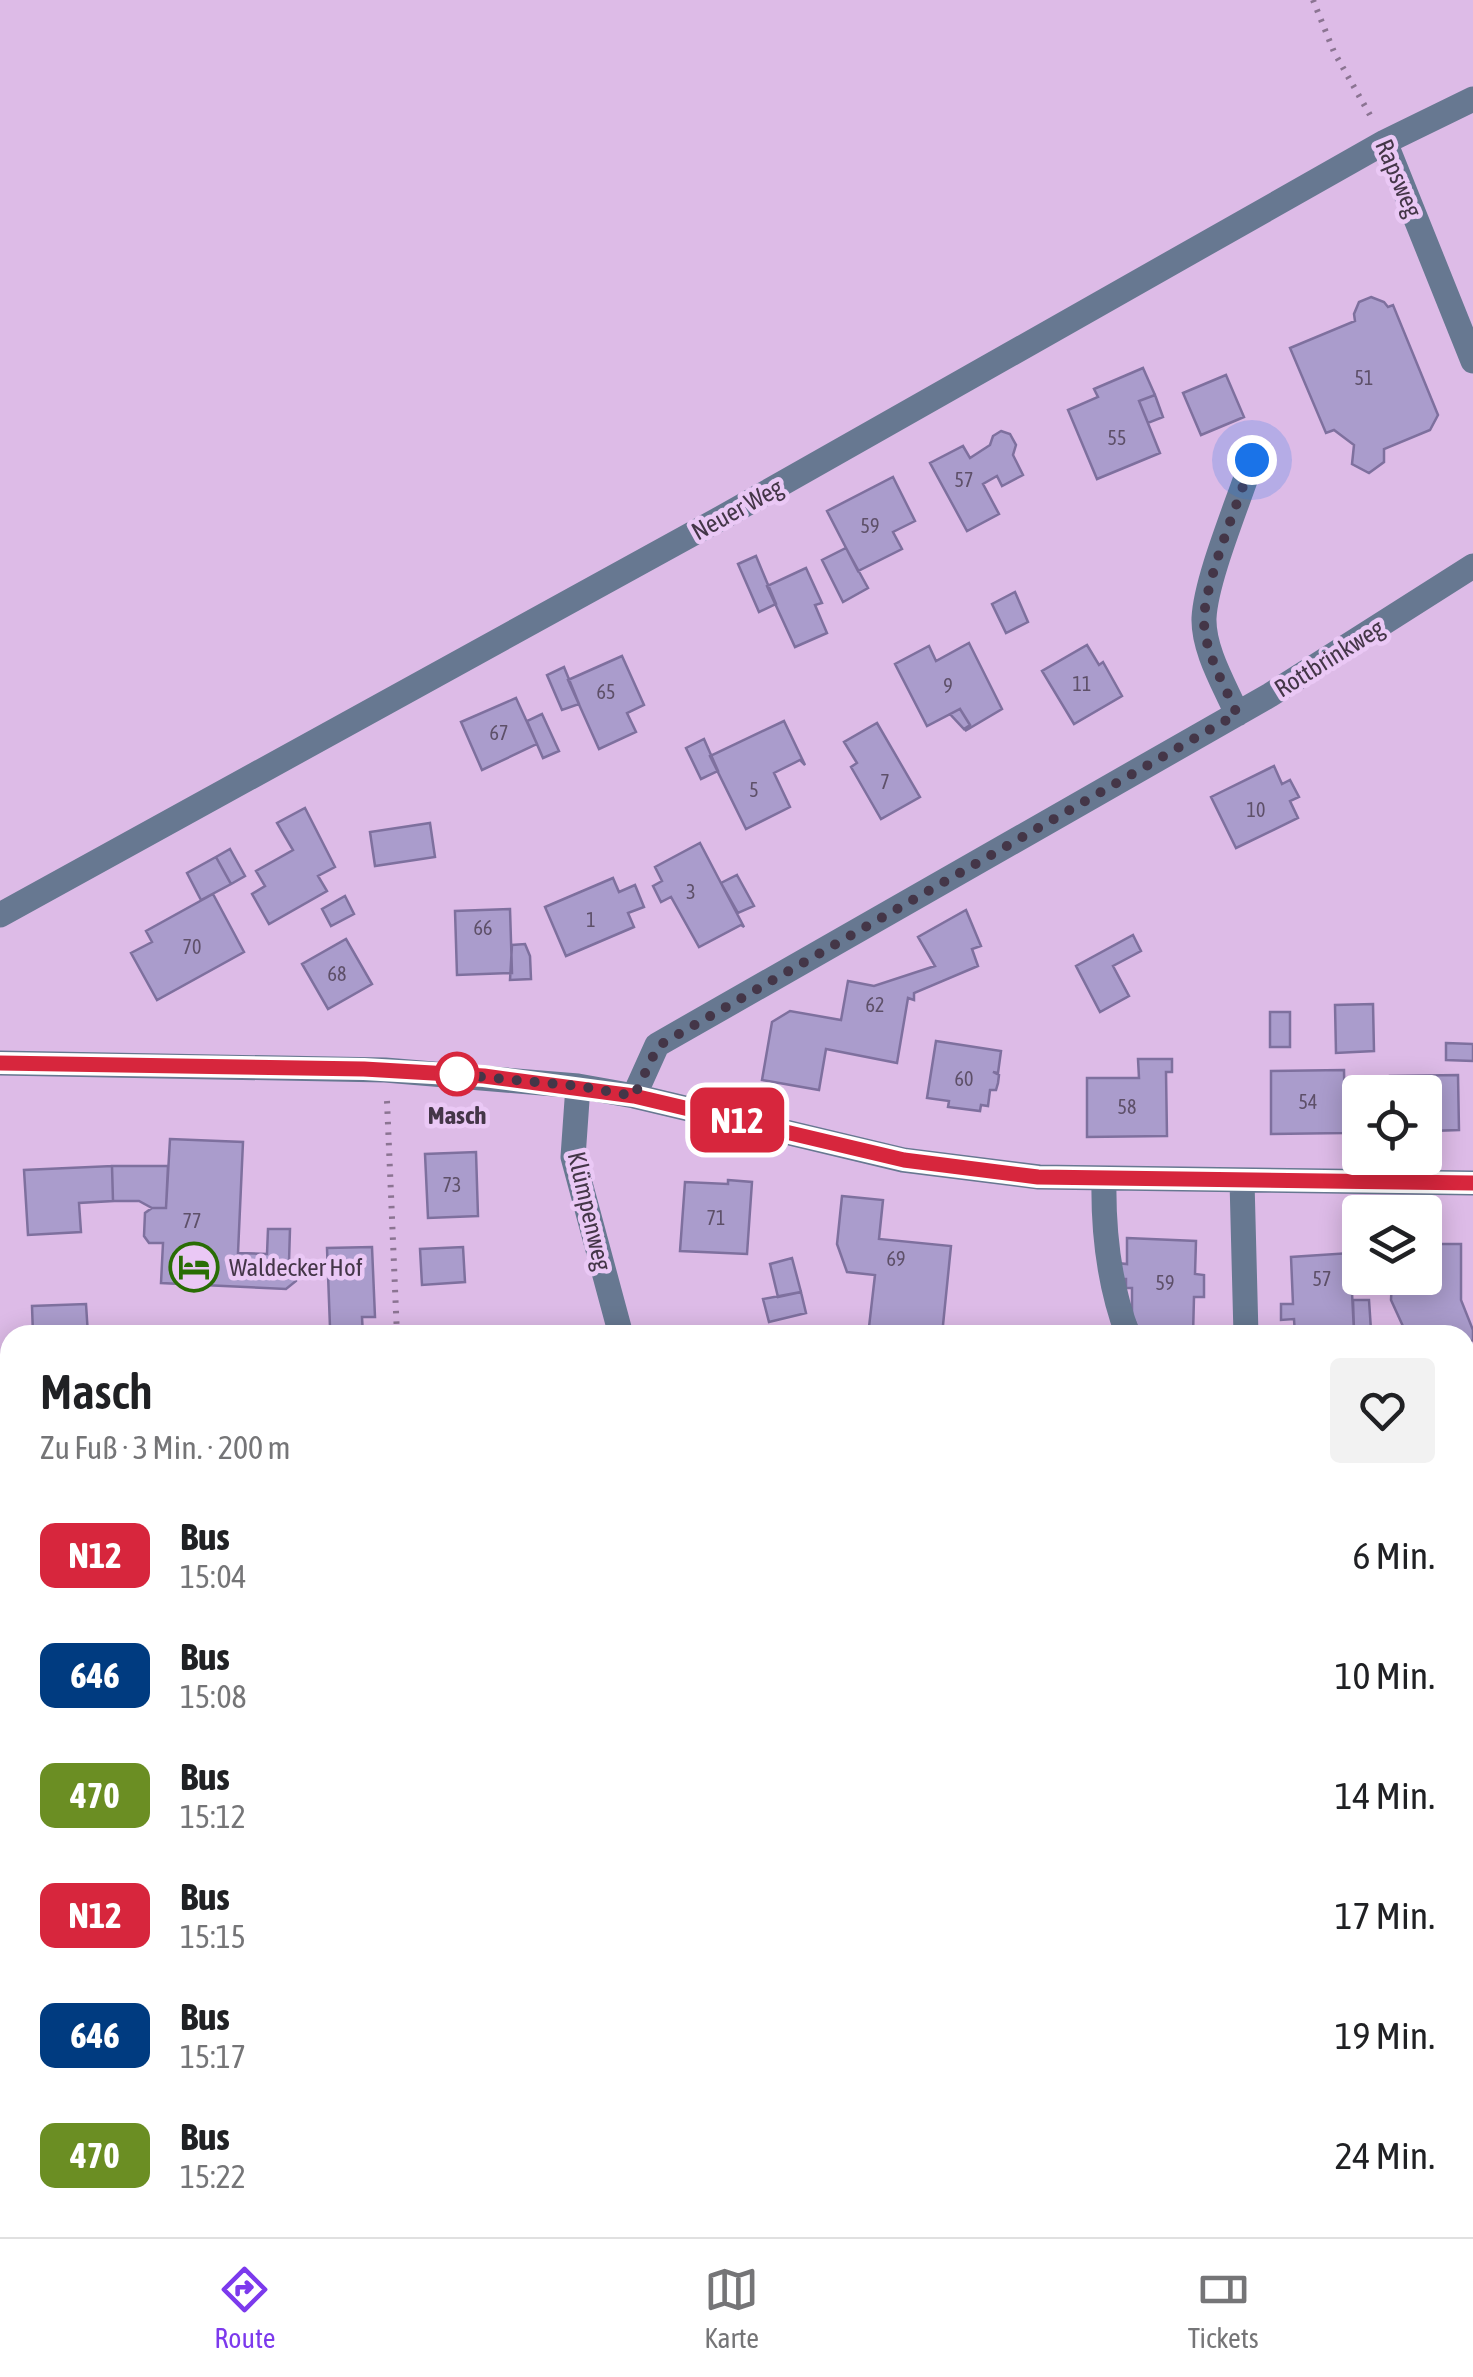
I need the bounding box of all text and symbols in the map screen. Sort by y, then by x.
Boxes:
street label: Rapsweg [1370,135,1428,221]
house number: 51 [1355,366,1373,389]
house number: 55 [1108,426,1126,449]
your location [1227,435,1277,485]
house number: 57 [955,468,973,491]
street label: Neuer Weg [687,472,788,545]
house number: 59 [861,514,879,537]
street label: Rottbrinkweg [1269,613,1389,703]
house number: 11 [1073,672,1091,695]
house number: 9 [943,674,953,697]
house number: 65 [597,680,615,703]
house number: 67 [490,721,508,744]
house number: 7 [880,770,890,793]
house number: 5 [749,778,759,801]
house number: 10 [1247,798,1265,821]
house number: 3 [686,880,696,903]
house number: 1 [586,908,596,931]
house number: 66 [474,916,492,939]
house number: 70 [183,935,201,958]
house number: 68 [328,962,346,985]
house number: 62 [866,993,884,1016]
marker: Masch [436,1053,478,1095]
house number: 60 [955,1067,973,1090]
map controls [1342,1075,1442,1295]
button: locate [1342,1075,1442,1175]
line badge: N12 [680,1088,794,1152]
house number: 54 [1299,1090,1317,1113]
house number: 58 [1118,1095,1136,1118]
text: N12 [710,1100,764,1140]
place label: Masch [428,1101,486,1129]
street label: Klümpenweg [563,1149,617,1273]
house number: 73 [443,1173,461,1196]
button: layers [1342,1195,1442,1295]
house number: 71 [707,1206,725,1229]
house number: 77 [183,1209,201,1232]
hotel icon: Waldecker Hof [168,1241,220,1293]
house number: 69 [887,1247,905,1270]
place label: Waldecker Hof [229,1253,363,1281]
house number: 57 [1313,1267,1331,1290]
house number: 59 [1156,1271,1174,1294]
button: heart [1330,1358,1435,1463]
text: Masch [40,1364,152,1419]
text: Zu Fuß · 3 Min. · 200 m [40,1429,291,1466]
text: Bus [180,1515,230,1558]
text: 6 Min. [1353,1534,1435,1577]
text: N12 [68,1535,122,1575]
text: 15:04 [180,1558,247,1595]
text: Bus [180,1635,230,1678]
text: 10 Min. [1335,1654,1435,1697]
text: 646 [70,1655,120,1695]
text: 15:08 [180,1678,247,1715]
text: Bus [180,1755,230,1798]
text: 14 Min. [1335,1774,1435,1817]
text: 470 [70,1775,120,1815]
text: 15:12 [180,1798,246,1835]
text: Bus [180,1875,230,1918]
text: 17 Min. [1335,1894,1435,1937]
text: N12 [68,1895,122,1935]
text: 15:15 [180,1918,246,1955]
text: Bus [180,1995,230,2038]
text: 19 Min. [1335,2014,1435,2057]
text: 646 [70,2015,120,2055]
text: 15:17 [180,2038,246,2075]
text: Bus [180,2115,230,2158]
text: 24 Min. [1335,2134,1435,2177]
text: 470 [70,2135,120,2175]
text: 15:22 [180,2158,246,2195]
tab: Route [214,2262,275,2354]
tab: Karte [704,2262,759,2354]
tab: Tickets [1188,2262,1259,2354]

